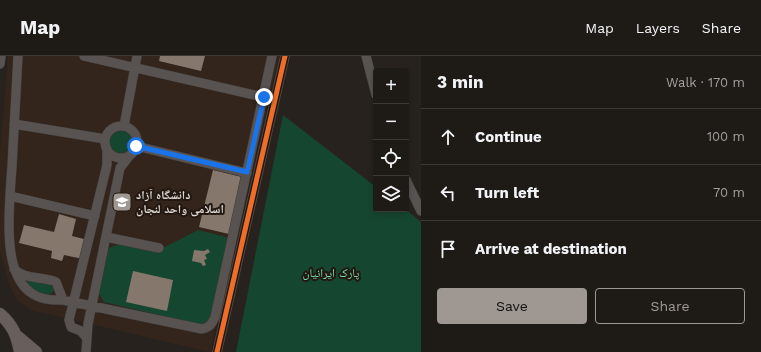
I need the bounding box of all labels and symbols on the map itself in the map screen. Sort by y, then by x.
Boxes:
route end [255,88,273,106]
route start [127,137,145,155]
place label: دانشگاه آزاد اسلامی واحد لنجان [136,188,224,217]
school or university icon: دانشگاه آزاد اسلامی واحد لنجان [111,191,133,213]
park label: پارک ایرانیان [303,266,360,280]

